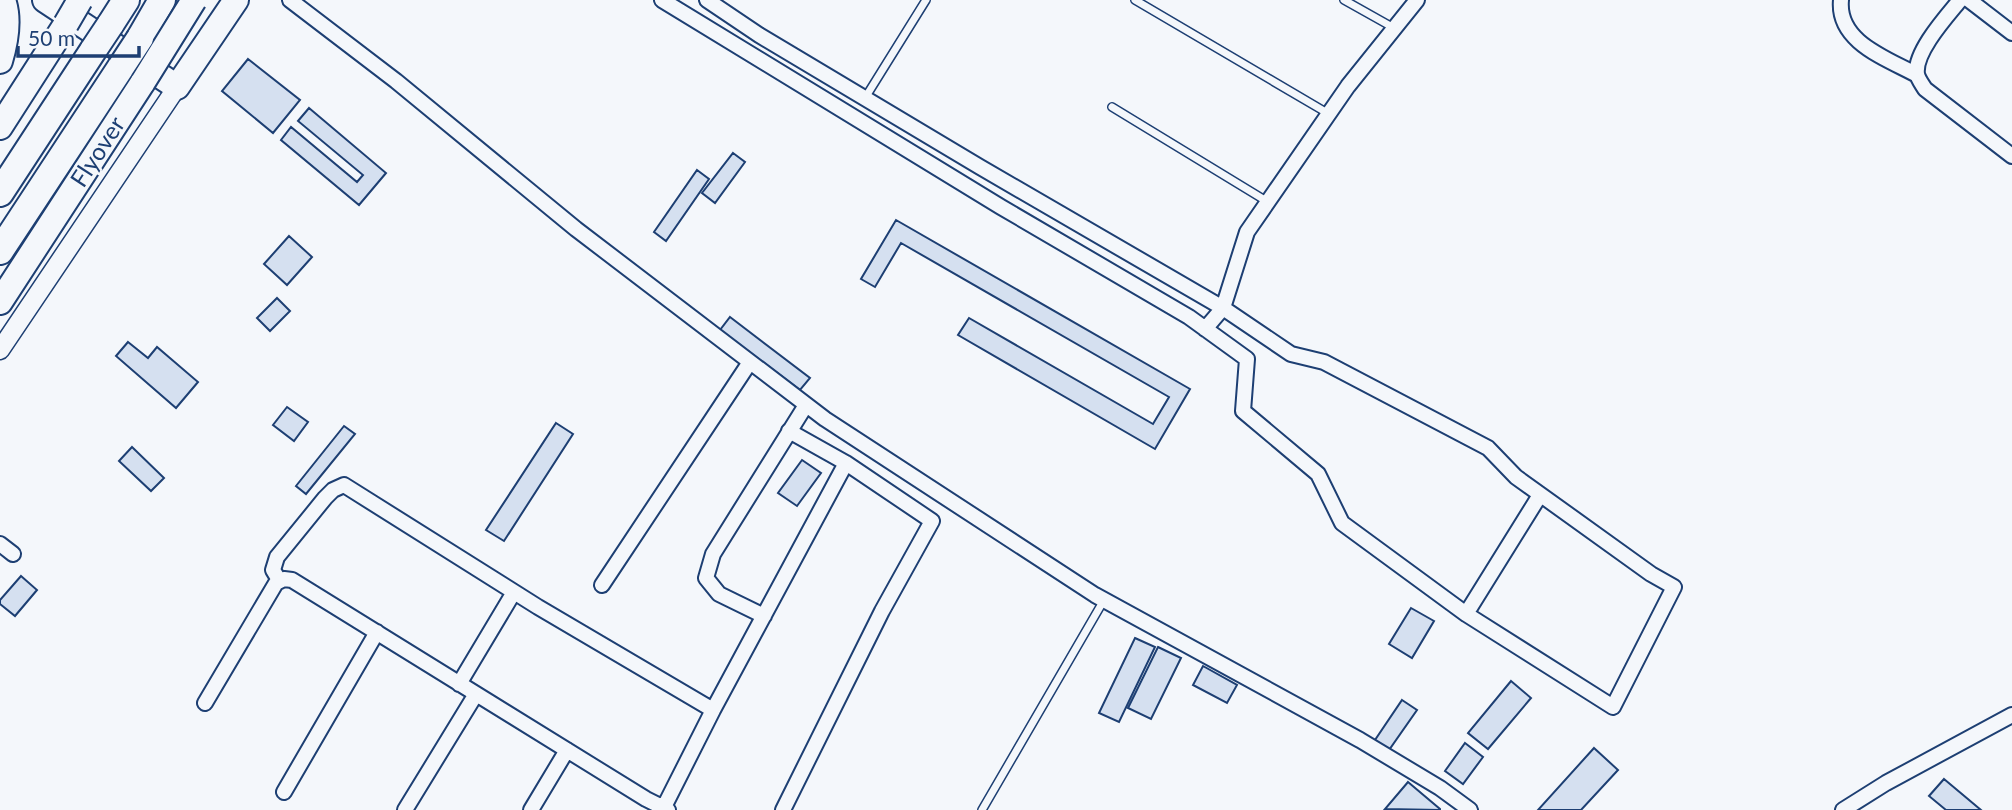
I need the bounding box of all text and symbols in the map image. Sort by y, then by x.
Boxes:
scale bar [18,14,138,58]
text: 50 m [28,25,75,50]
street label: Flyover [63,110,130,192]

